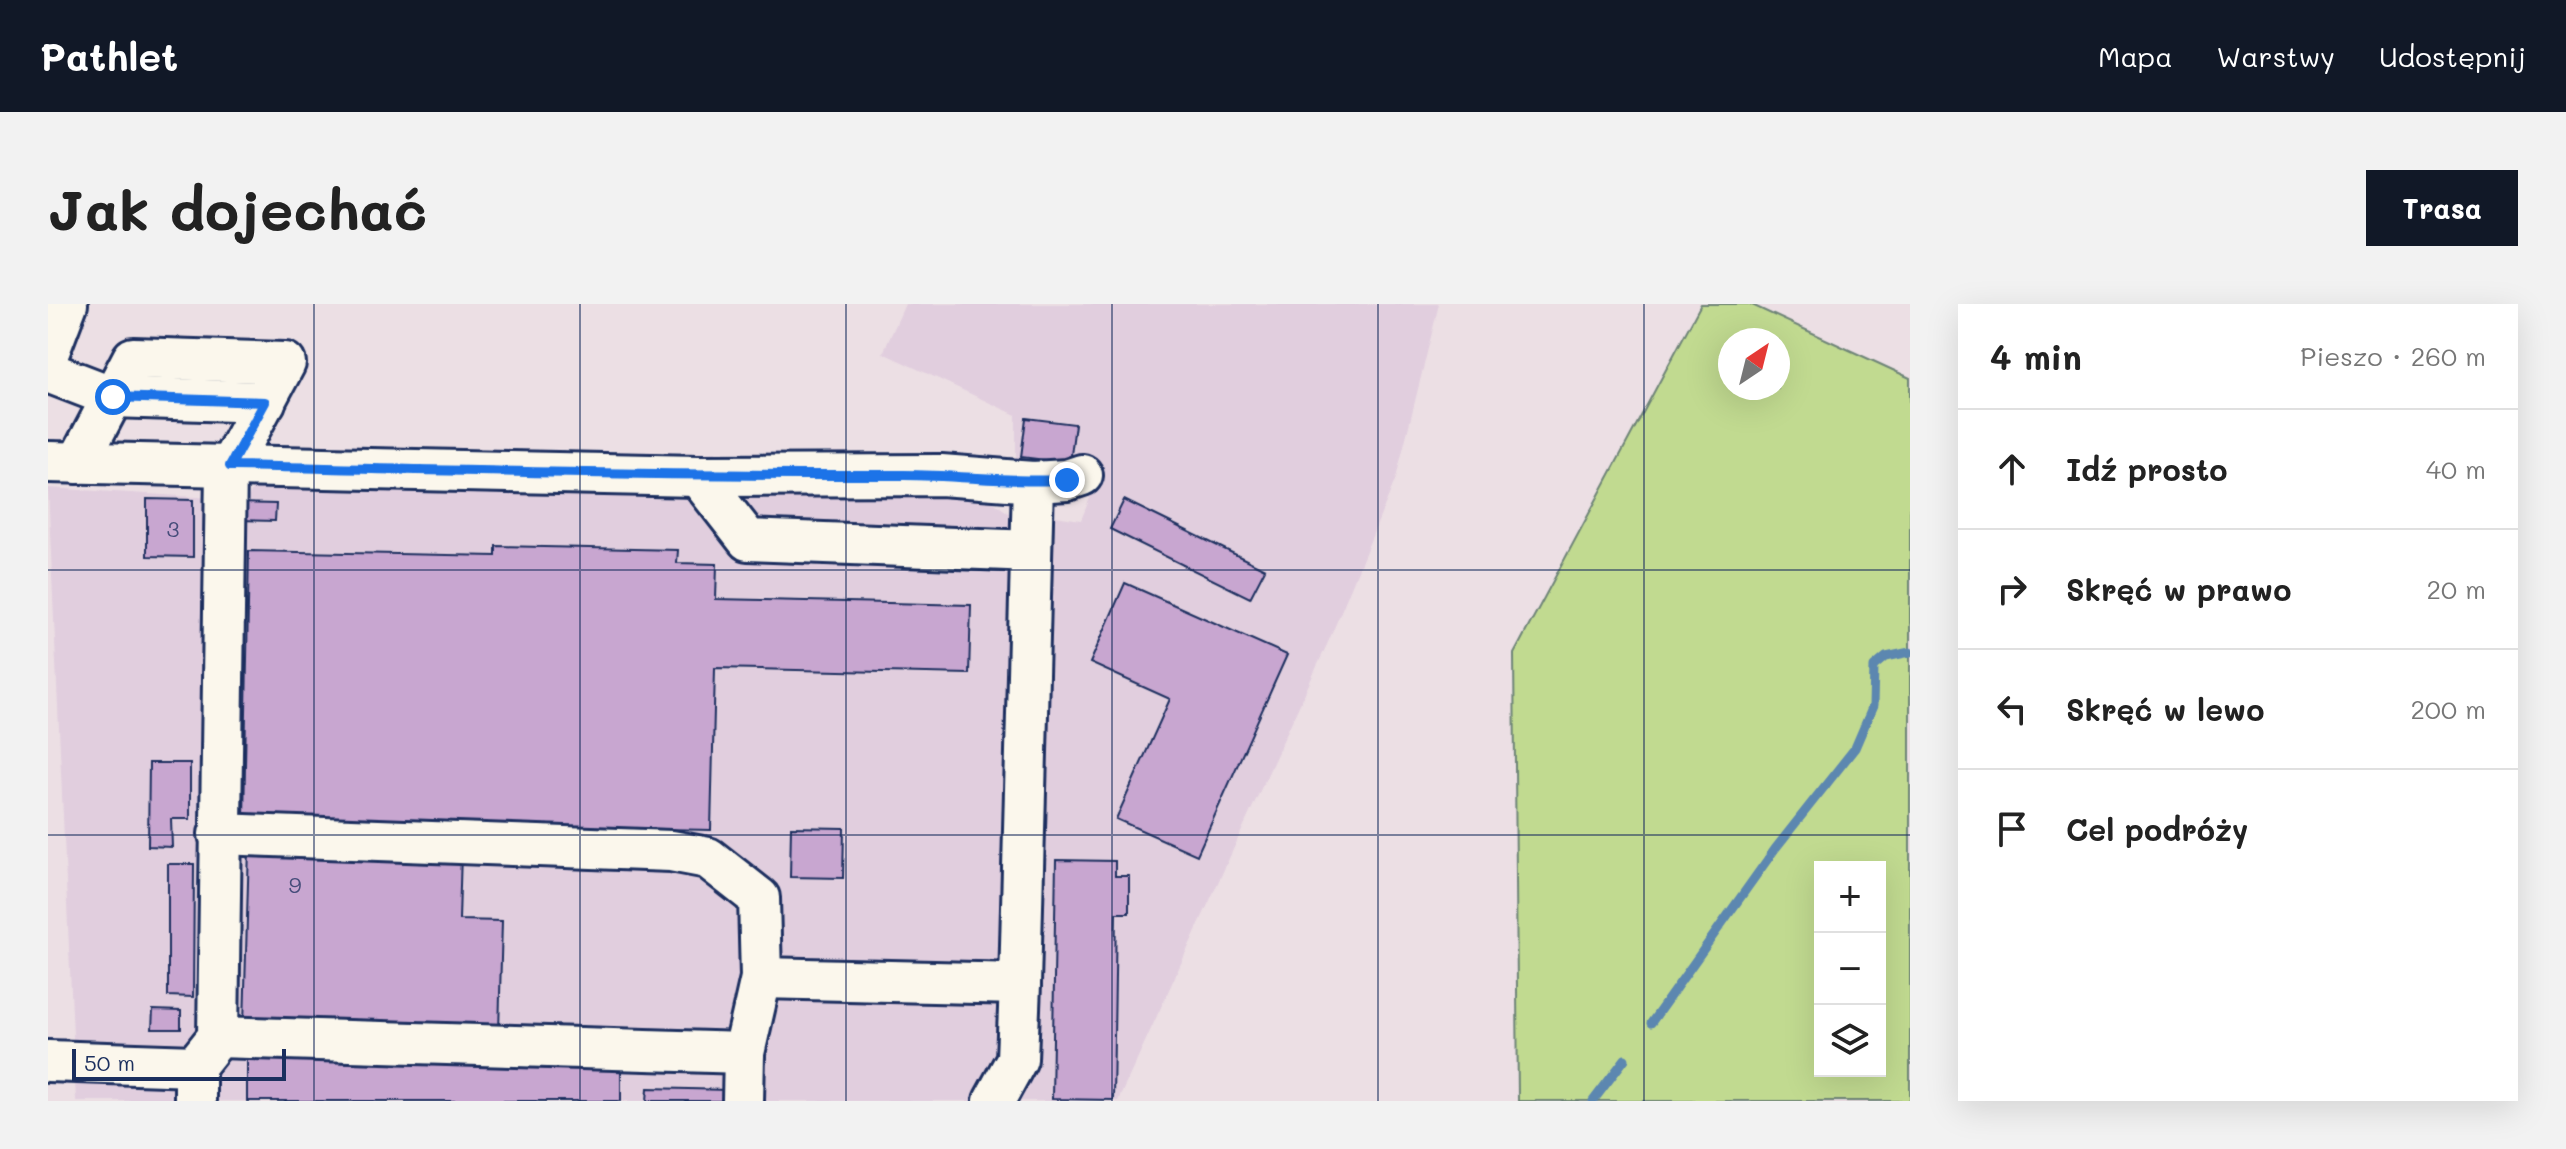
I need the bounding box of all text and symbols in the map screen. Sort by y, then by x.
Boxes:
text: Pathlet [40,31,178,81]
text: Mapa [2098,38,2173,74]
text: Warstwy [2217,38,2335,74]
text: Udostępnij [2379,38,2526,74]
button: Trasa [2366,170,2518,246]
text: Jak dojechać [48,172,427,245]
north arrow [1718,328,1790,400]
text: 4 min [1990,334,2082,379]
text: Pieszo · 260 m [2300,339,2486,373]
route start [95,379,131,415]
icon: ahead [1990,447,2034,491]
text: Idź prosto [2066,449,2227,489]
text: 40 m [2426,452,2486,486]
route end [1049,462,1085,498]
house number: 3 [167,514,180,543]
icon: right [1990,567,2034,611]
text: Skręć w prawo [2066,569,2291,609]
text: 20 m [2426,572,2486,606]
icon: left [1990,687,2034,731]
text: Skręć w lewo [2066,689,2264,729]
text: 200 m [2410,692,2486,726]
icon: arrive [1990,807,2034,851]
text: Cel podróży [2066,809,2248,849]
map controls [1814,861,1886,1077]
button: + [1814,861,1886,933]
house number: 9 [288,870,302,899]
button: − [1814,933,1886,1005]
button: layers [1814,1005,1886,1077]
scale bar [72,1045,286,1081]
text: 50 m [84,1048,135,1077]

